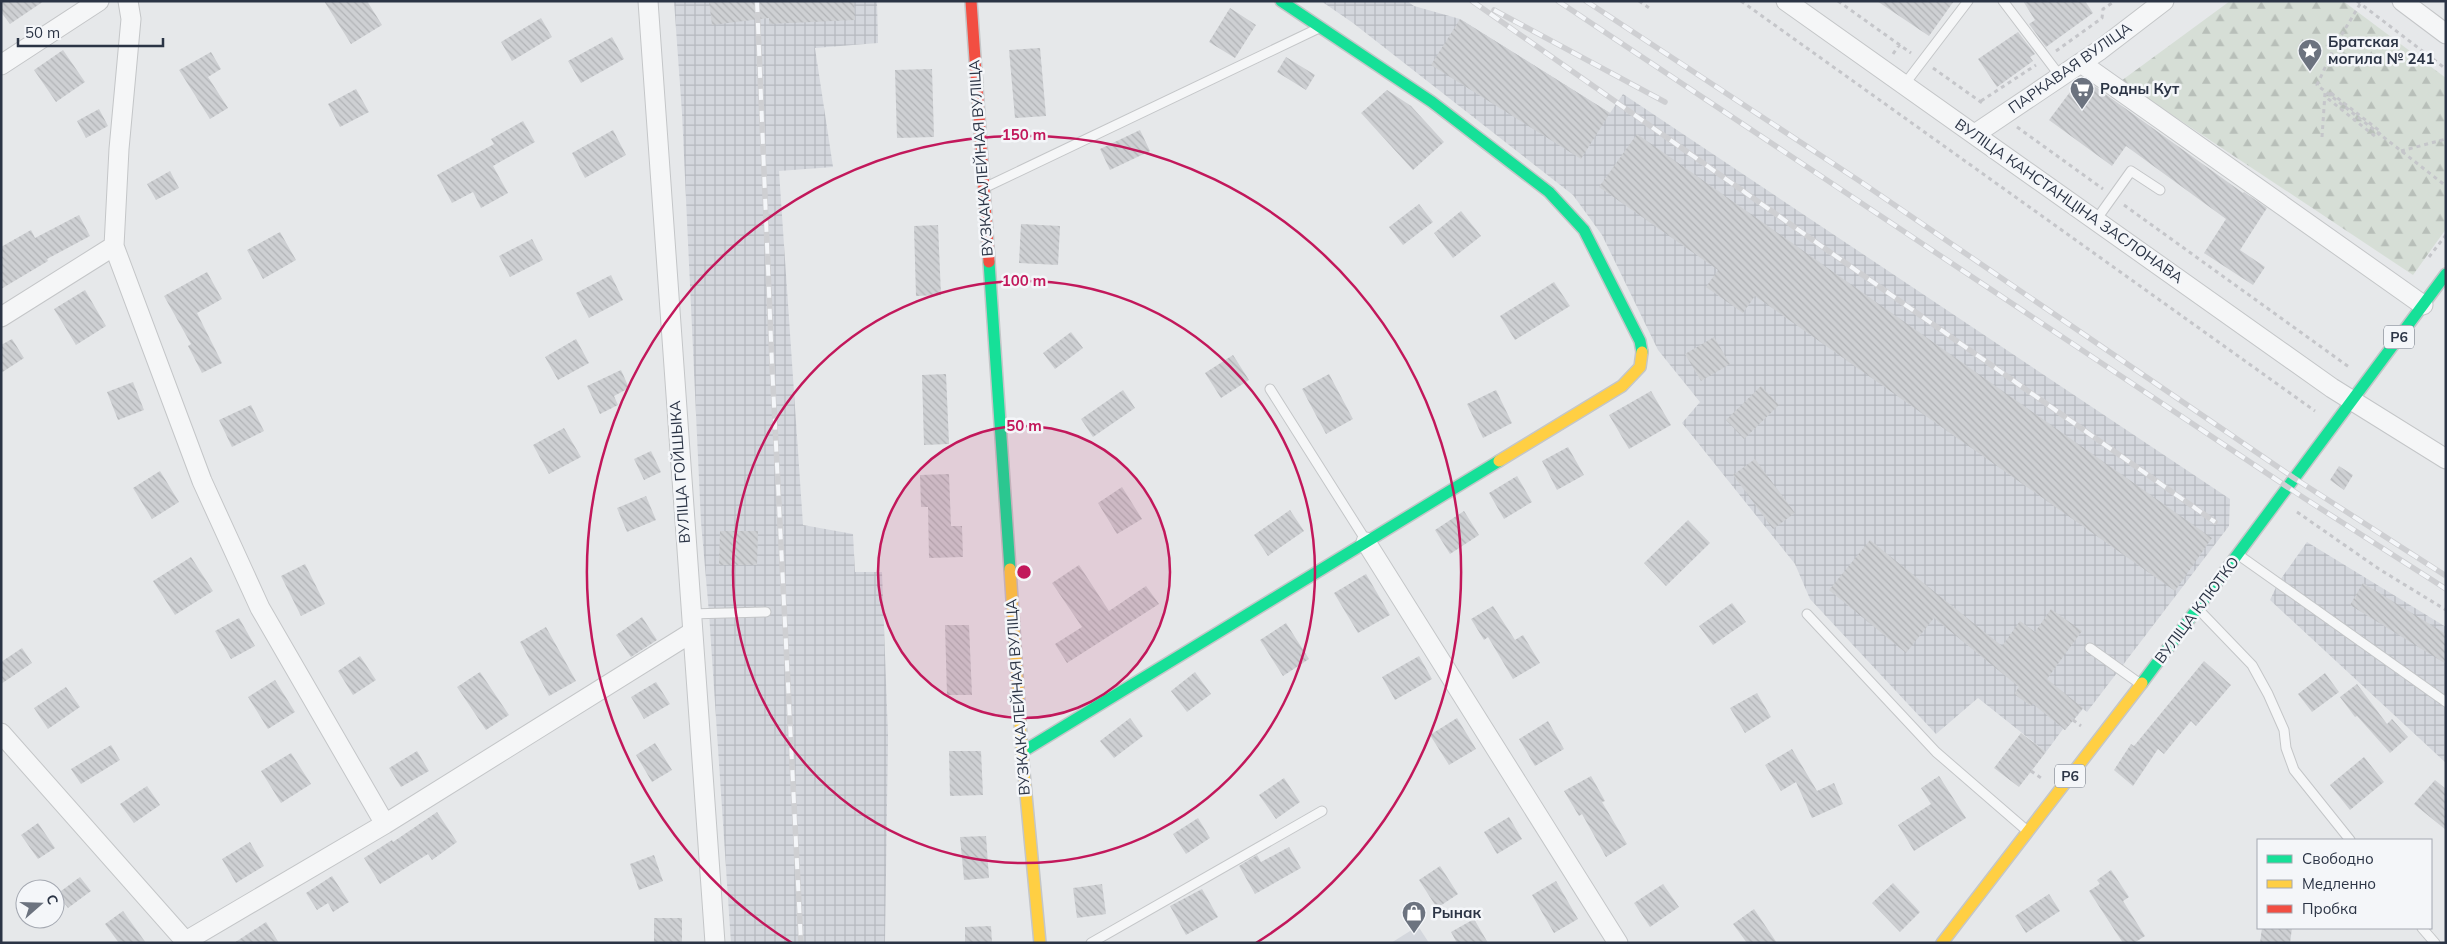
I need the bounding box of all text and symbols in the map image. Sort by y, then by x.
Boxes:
scale bar [18,15,162,47]
street label: ПАРКАВАЯ ВУЛІЦА [2004,18,2135,117]
text: 50 m [25,23,60,42]
place label: Братская могила № 241 [2328,32,2434,68]
place icon: Братская могила № 241 [2297,38,2323,72]
street label: ВУЗКАКАЛЕЙНАЯ ВУЛІЦА [964,59,997,257]
supermarket icon: Родны Кут [2069,76,2095,110]
place label: Родны Кут [2100,79,2180,98]
street label: ВУЛІЦА КАНСТАНЦІНА ЗАСЛОНАВА [1952,114,2187,287]
text: 150 m [1002,125,1046,144]
text: 100 m [1002,271,1046,290]
road number: Р6 [2384,326,2414,348]
street label: ВУЛІЦА ГОЙШЫКА [665,400,694,544]
text: 50 m [1006,416,1042,435]
street label: ВУЛІЦА КЛЮТКО [2150,553,2243,667]
centre of rings [1015,563,1033,581]
street label: ВУЗКАКАЛЕЙНАЯ ВУЛІЦА [1001,598,1034,796]
road number: Р6 [2055,764,2085,788]
legend [2257,839,2432,929]
text: Свободно [2302,849,2374,868]
text: Медленно [2302,874,2376,893]
north arrow [15,879,65,929]
text: С [42,892,62,907]
text: Пробка [2302,899,2357,918]
shop icon: Рынак [1401,900,1427,934]
place label: Рынак [1432,903,1481,922]

